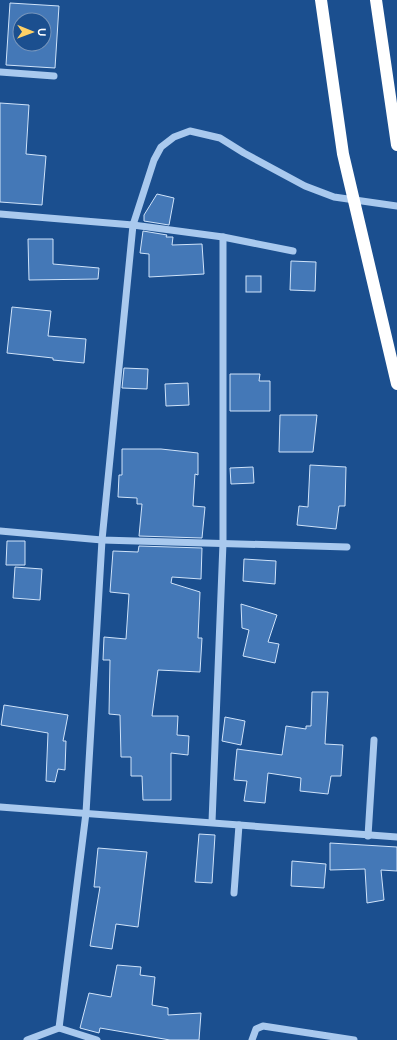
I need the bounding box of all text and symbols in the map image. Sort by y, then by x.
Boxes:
north arrow [12,12,52,52]
text: U [35,28,48,36]

